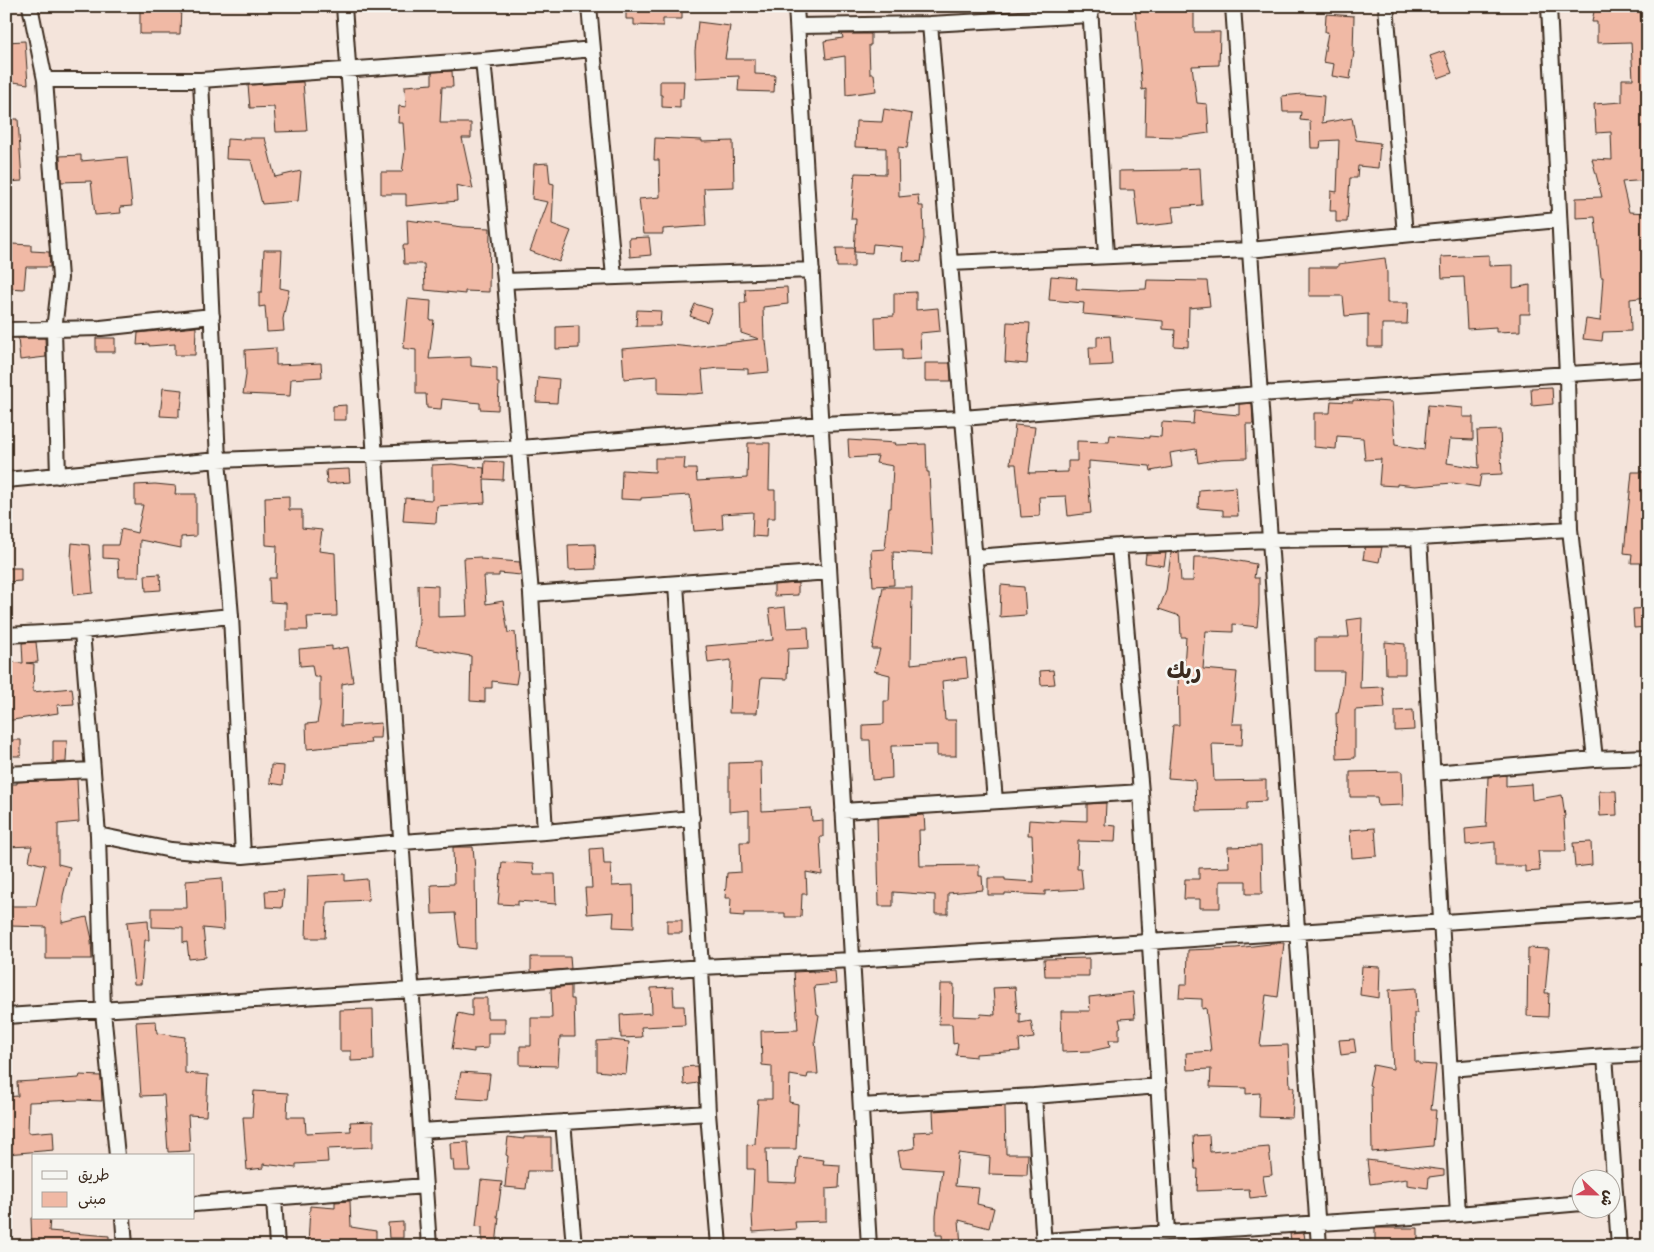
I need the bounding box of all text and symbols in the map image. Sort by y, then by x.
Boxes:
district label: ربك [1167,655,1201,690]
legend [32,1154,195,1220]
text: طريق [78,1164,110,1188]
north arrow [1572,1170,1622,1220]
text: ش [1594,1187,1620,1210]
text: مبنى [78,1188,106,1212]

